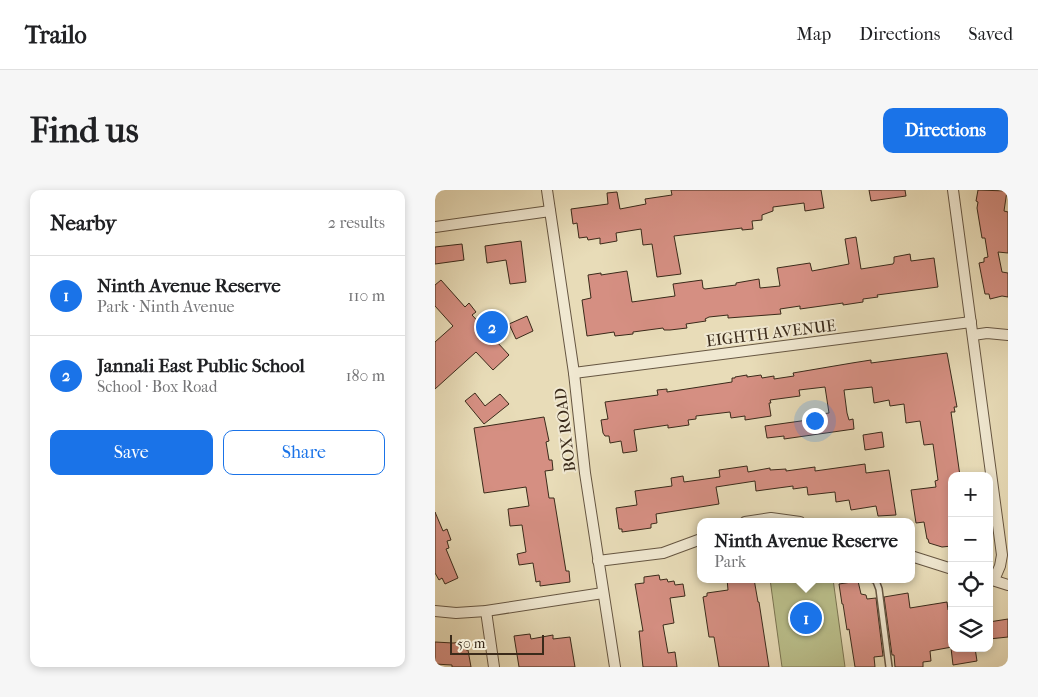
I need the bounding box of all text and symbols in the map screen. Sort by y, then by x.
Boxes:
text: Trailo [25,21,87,49]
text: Map [797,24,831,45]
text: Directions [859,24,940,45]
text: Saved [968,24,1013,45]
button: Directions [883,108,1008,153]
text: Find us [30,110,139,151]
text: Nearby [50,211,116,235]
text: 2 results [328,213,385,232]
text: Ninth Avenue Reserve [97,275,281,297]
text: 1 [63,286,69,305]
text: 110 m [348,286,385,305]
text: Park · Ninth Avenue [97,297,235,316]
pin: 2 [476,308,508,346]
street label: EIGHTH AVENUE [705,316,837,350]
text: Jannali East Public School [97,355,305,377]
text: 2 [62,366,70,385]
text: 180 m [346,366,385,385]
text: School · Box Road [97,377,217,396]
street label: BOX ROAD [550,387,580,473]
your location [802,408,828,434]
button: Save [50,430,213,475]
button: Share [223,430,385,475]
map controls [948,472,993,652]
button: + [948,472,993,517]
button: − [948,517,993,562]
popup [697,518,915,583]
text: Ninth Avenue Reserve [714,530,898,552]
text: Park [714,552,746,571]
button: locate [948,562,993,607]
pin: 1 [790,599,822,637]
button: layers [948,607,993,652]
scale bar [450,632,544,655]
text: 50 m [457,635,485,652]

